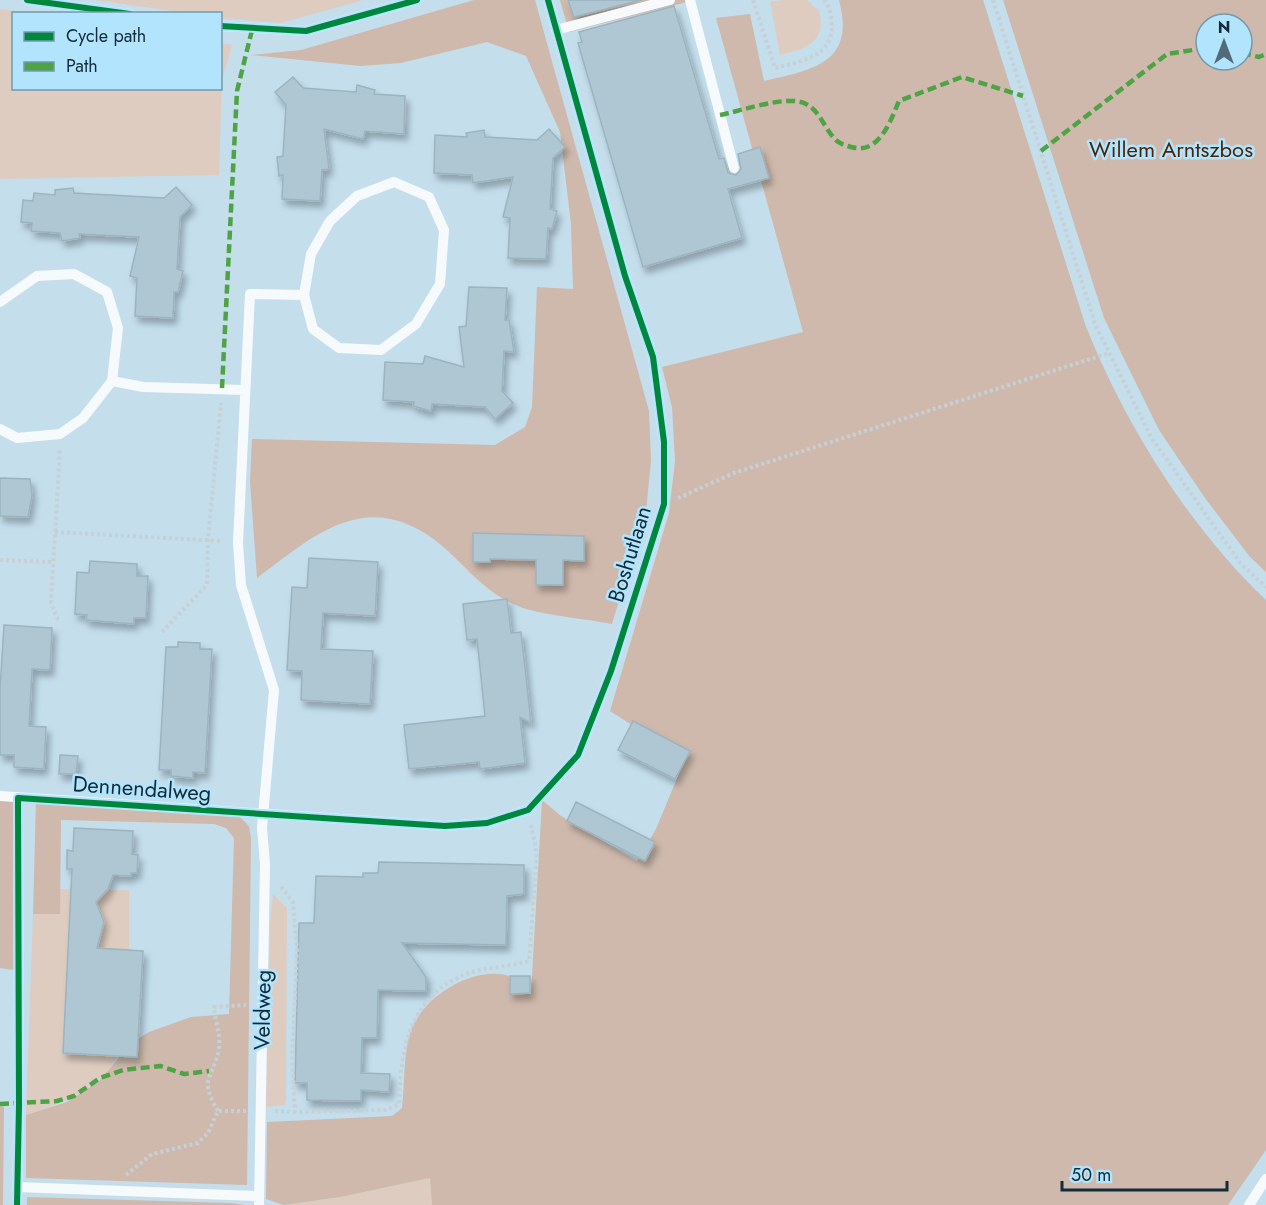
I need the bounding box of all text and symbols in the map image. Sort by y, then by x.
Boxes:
legend [12,12,222,90]
north arrow [1194,12,1254,72]
text: N [1218,16,1230,39]
text: Cycle path [66,23,146,49]
text: Path [66,53,98,79]
park label: Willem Arntszbos [1089,133,1253,165]
street label: Boshutlaan [599,502,659,606]
street label: Dennendalweg [72,767,212,809]
street label: Veldweg [245,970,279,1050]
scale bar [1062,1154,1227,1192]
text: 50 m [1071,1162,1111,1188]

